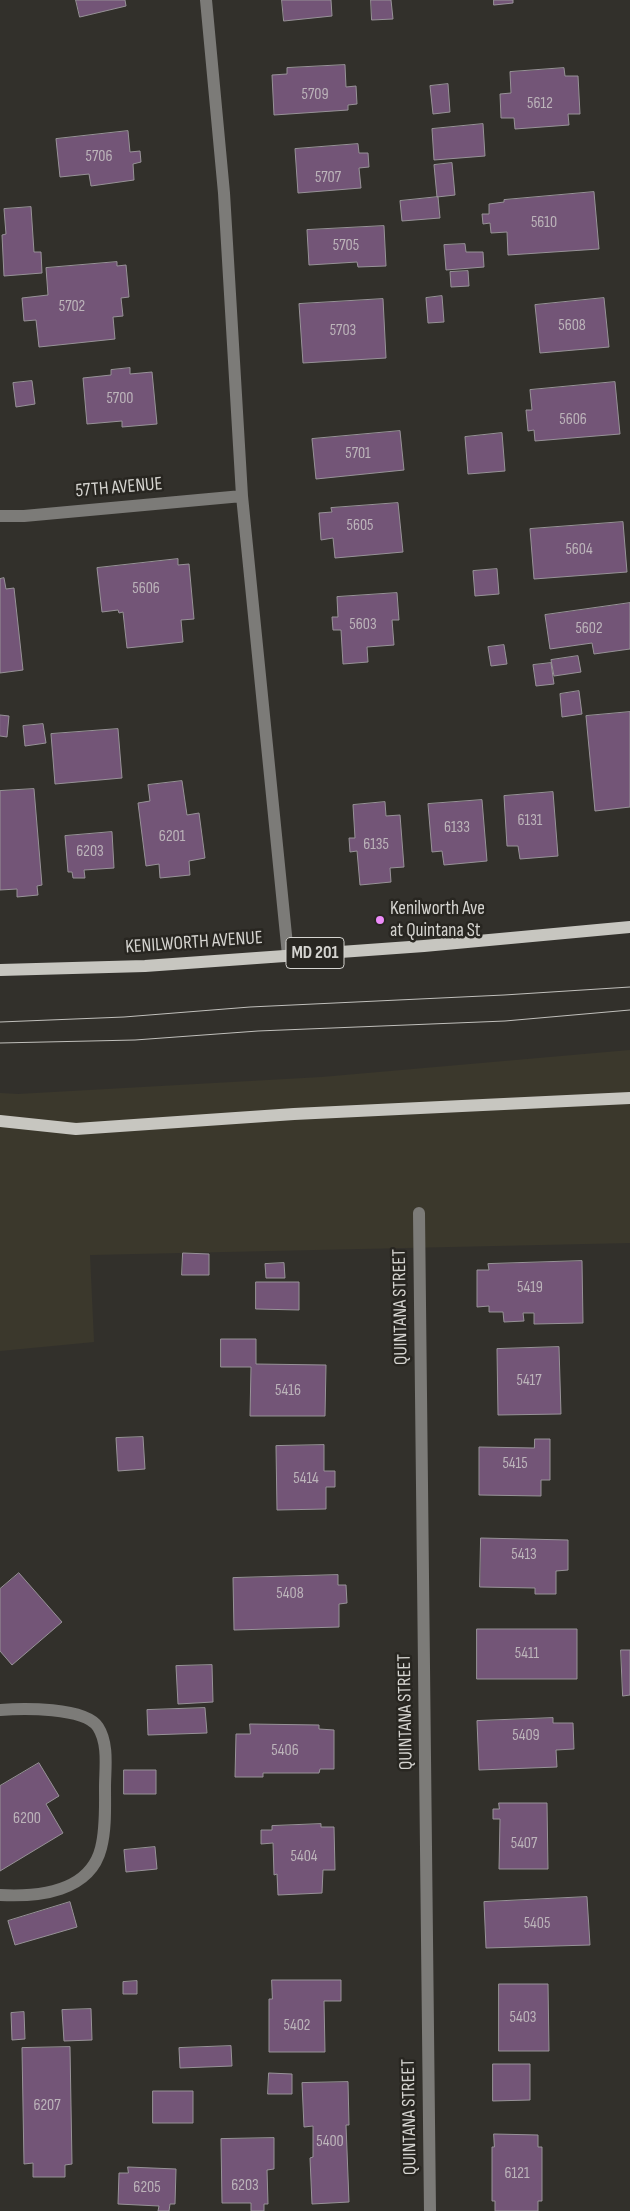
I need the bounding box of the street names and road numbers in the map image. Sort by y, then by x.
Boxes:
street label: 57TH AVENUE [75,473,163,503]
street label: KENILWORTH AVENUE [125,927,263,959]
road number: MD 201 [286,938,344,968]
street label: QUINTANA STREET [389,1249,413,1365]
street label: QUINTANA STREET [394,1654,418,1770]
street label: QUINTANA STREET [398,2059,422,2175]

